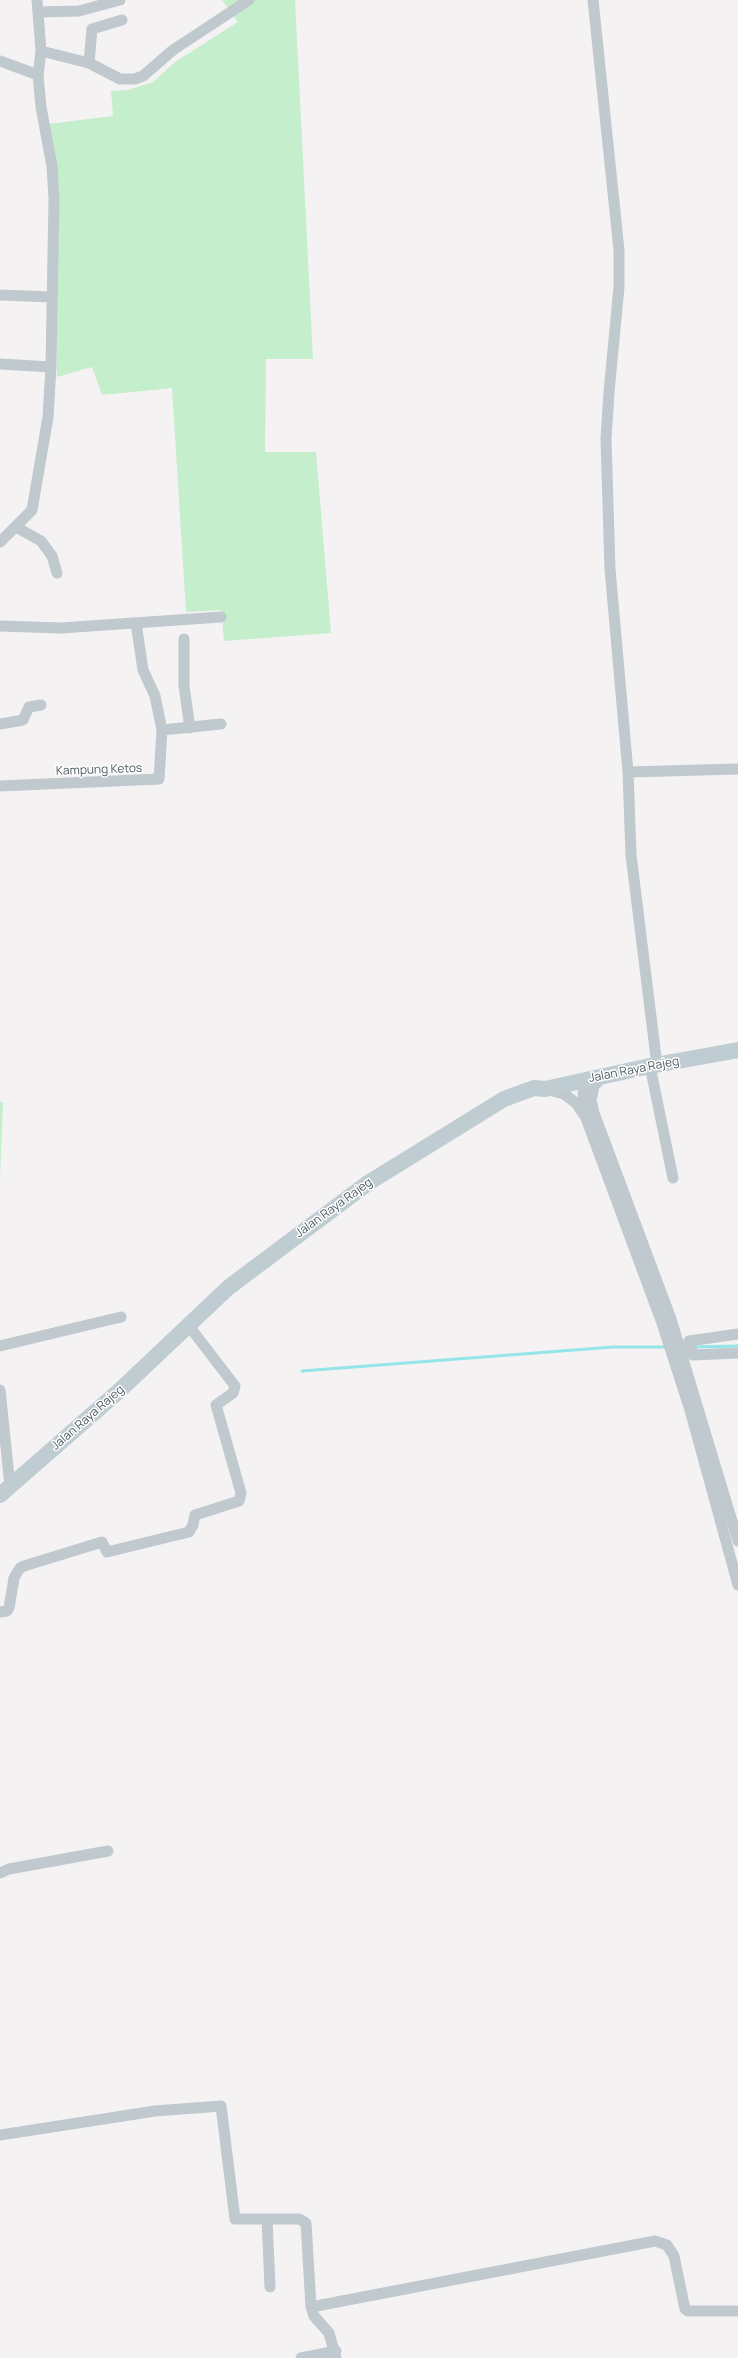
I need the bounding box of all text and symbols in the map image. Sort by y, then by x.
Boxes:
street label: Kampung Ketos [56,761,142,779]
street label: Jalan Raya Rajeg [588,1054,680,1086]
street label: Jalan Raya Rajeg [293,1175,375,1241]
street label: Jalan Raya Rajeg [49,1383,127,1453]

